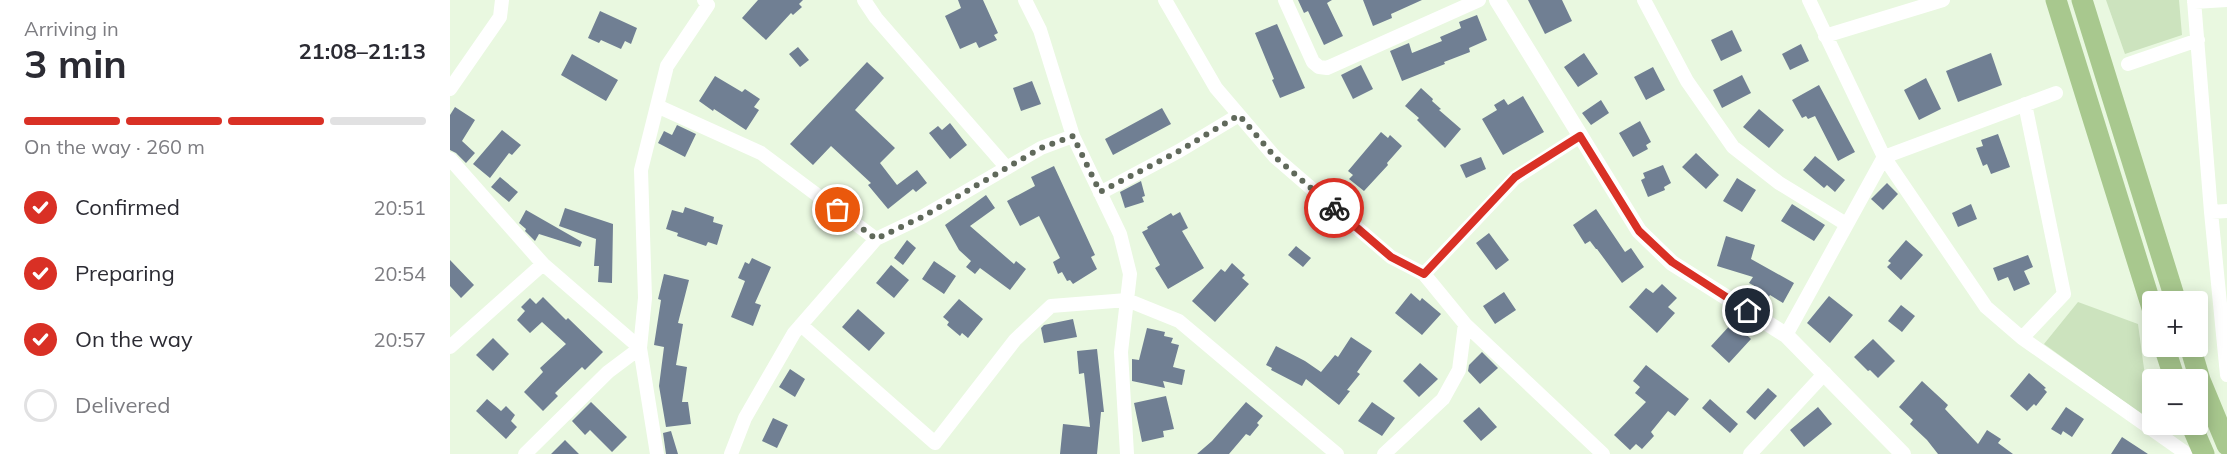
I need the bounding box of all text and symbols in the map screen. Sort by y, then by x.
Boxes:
text: Arriving in [24,16,119,41]
text: 21:08–21:13 [298,37,426,65]
text: 3 min [24,39,127,88]
text: On the way · 260 m [24,134,205,159]
courier [1304,178,1364,238]
pin [812,184,863,235]
icon: check [24,191,57,224]
icon: bike [1318,192,1351,225]
text: Confirmed [75,193,180,221]
icon: bag [821,193,854,226]
text: 20:51 [373,195,426,220]
icon: check [24,257,57,290]
text: Preparing [75,259,175,287]
text: 20:54 [373,261,426,286]
pin [1722,285,1773,336]
map controls [2142,291,2208,435]
button: + [2142,291,2208,357]
icon: home [1731,294,1764,327]
icon: check [24,323,57,356]
text: On the way [75,325,193,353]
text: 20:57 [373,327,426,352]
button: − [2142,369,2208,435]
text: Delivered [75,391,170,419]

